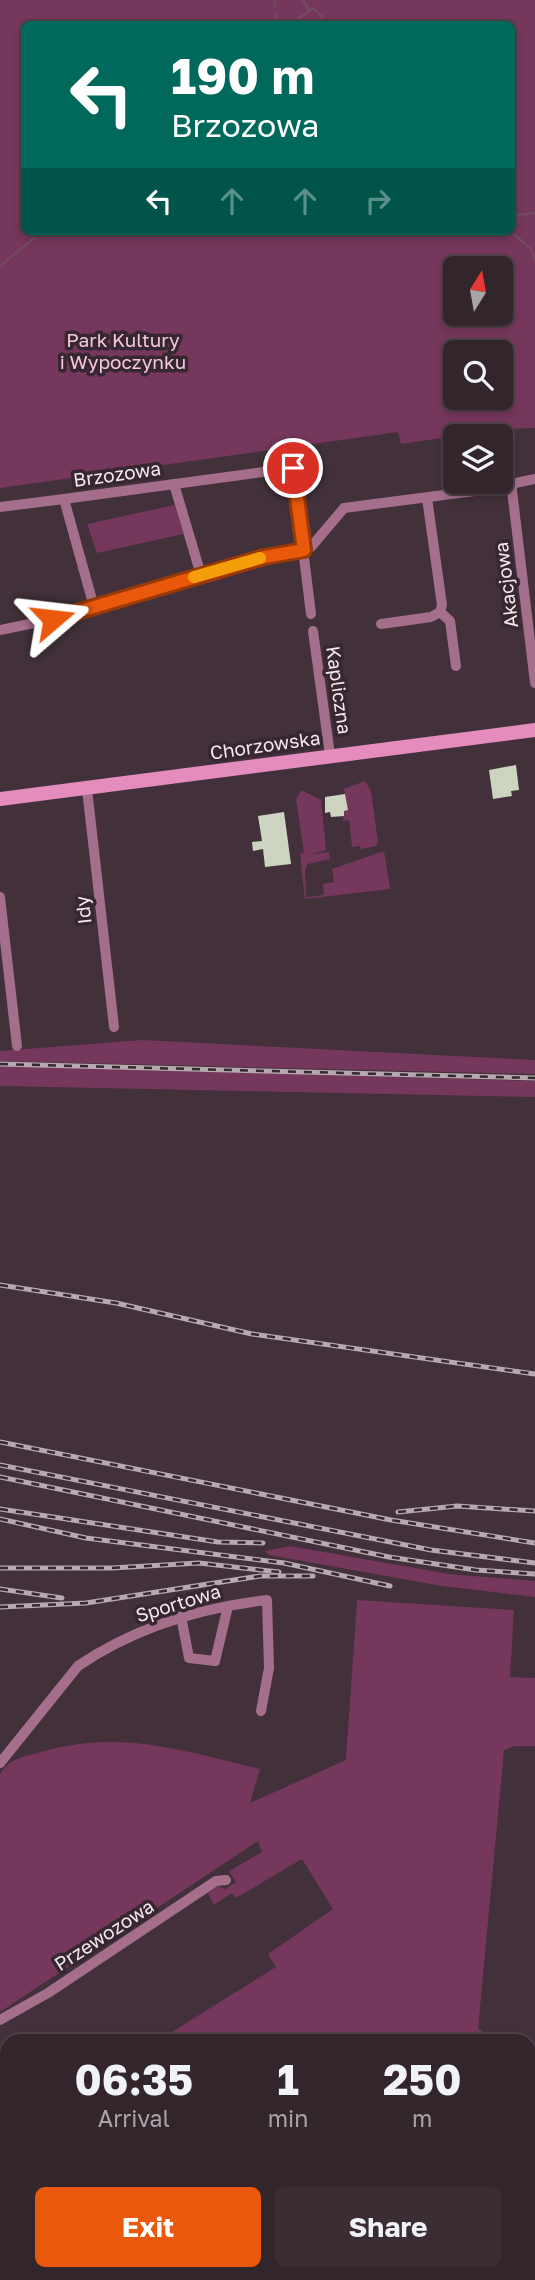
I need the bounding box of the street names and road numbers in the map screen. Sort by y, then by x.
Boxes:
street label: Brzozowa [72,456,162,491]
street label: Akacjowa [489,541,522,629]
street label: Kapliczna [322,644,357,736]
street label: Chorzowska [208,725,322,764]
street label: Idy [69,894,96,926]
street label: Sportowa [133,1579,223,1626]
street label: Przewozowa [50,1894,158,1975]

